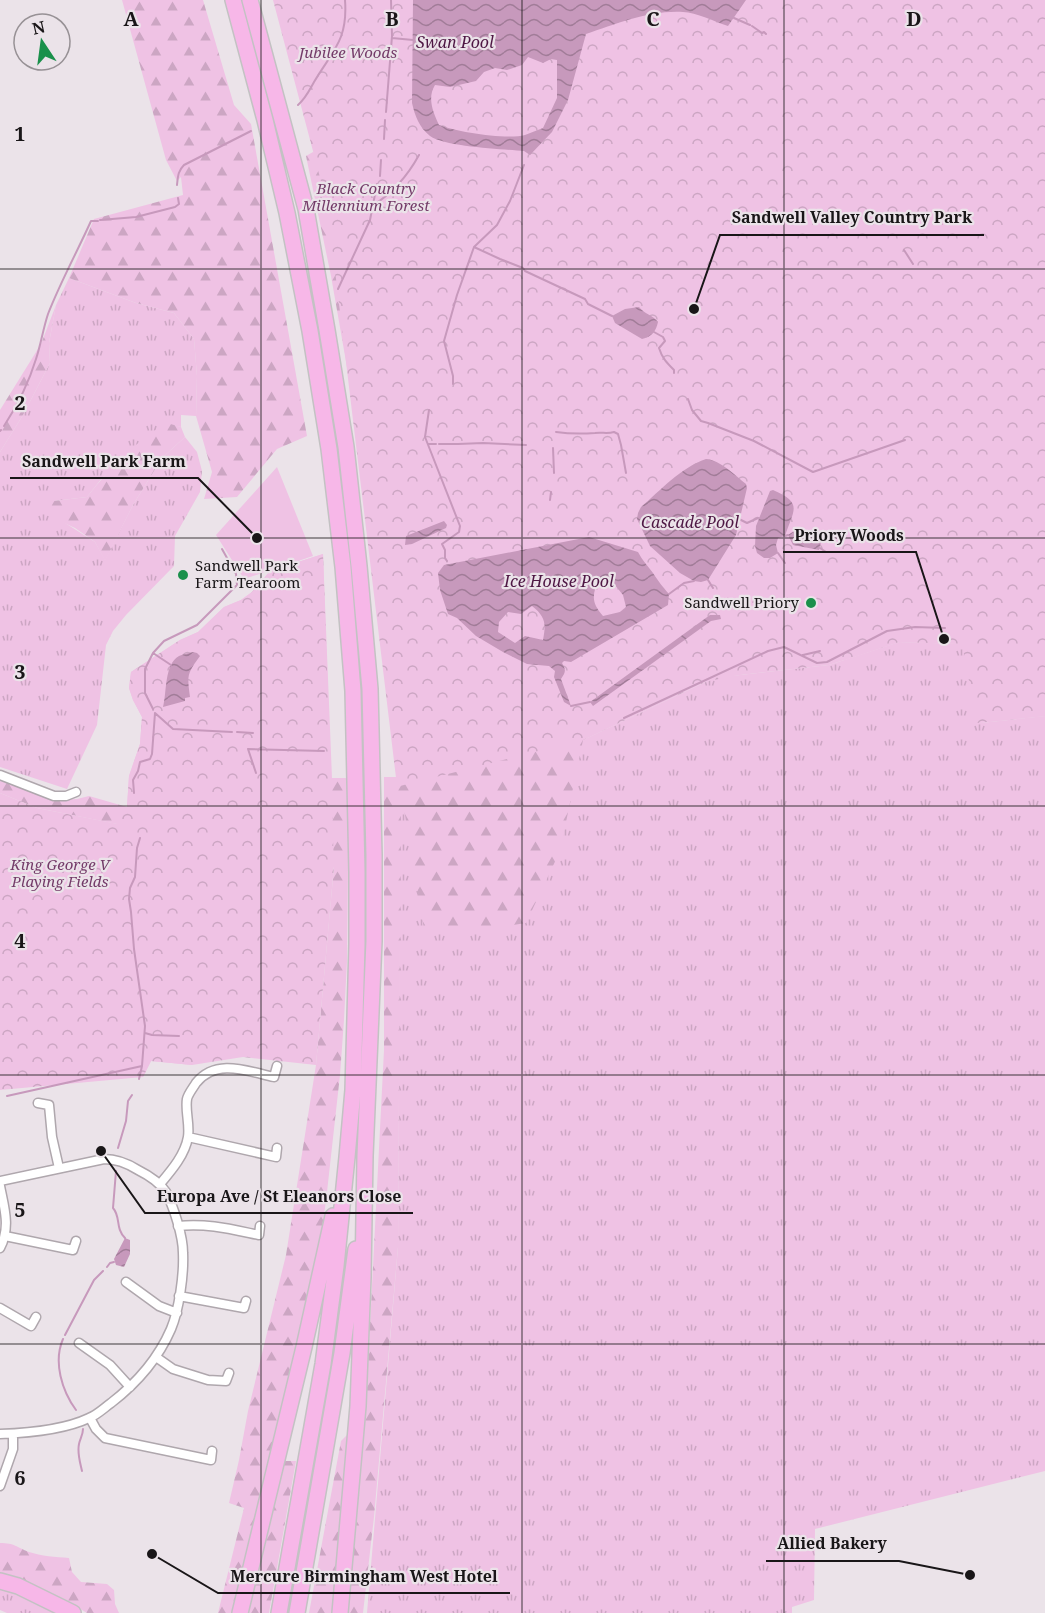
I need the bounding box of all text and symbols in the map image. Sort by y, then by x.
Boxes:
text: A [123,5,139,32]
text: B [385,5,399,32]
text: C [646,5,660,32]
text: D [906,5,922,32]
north arrow [12,12,72,72]
text: N [30,15,48,40]
water label: Swan Pool [416,31,494,53]
park label: Jubilee Woods [296,42,397,62]
text: 1 [14,120,26,147]
park label: Black Country Millennium Forest [301,178,430,215]
callout: Sandwell Valley Country Park [720,201,984,235]
text: Sandwell Valley Country Park [732,206,973,228]
text: 2 [14,389,26,416]
callout: Sandwell Park Farm [10,444,198,478]
text: Sandwell Park Farm [22,450,186,472]
water label: Cascade Pool [641,511,739,533]
callout: Priory Woods [783,518,916,552]
text: Priory Woods [794,524,904,546]
place label: Sandwell Park Farm Tearoom [195,555,300,592]
marker: Sandwell Park Farm Tearoom [176,568,190,582]
water label: Ice House Pool [503,570,614,592]
place label: Sandwell Priory [684,592,800,612]
marker: Sandwell Priory [804,596,818,610]
text: 3 [14,658,26,685]
park label: King George V Playing Fields [9,854,112,891]
text: 4 [14,927,26,954]
callout: Europa Ave / St Eleanors Close [145,1179,413,1213]
text: Europa Ave / St Eleanors Close [157,1185,401,1207]
text: 5 [14,1196,26,1223]
text: 6 [14,1464,26,1491]
callout: Allied Bakery [766,1527,899,1561]
text: Allied Bakery [777,1532,888,1554]
callout: Mercure Birmingham West Hotel [218,1559,510,1593]
text: Mercure Birmingham West Hotel [230,1565,498,1587]

